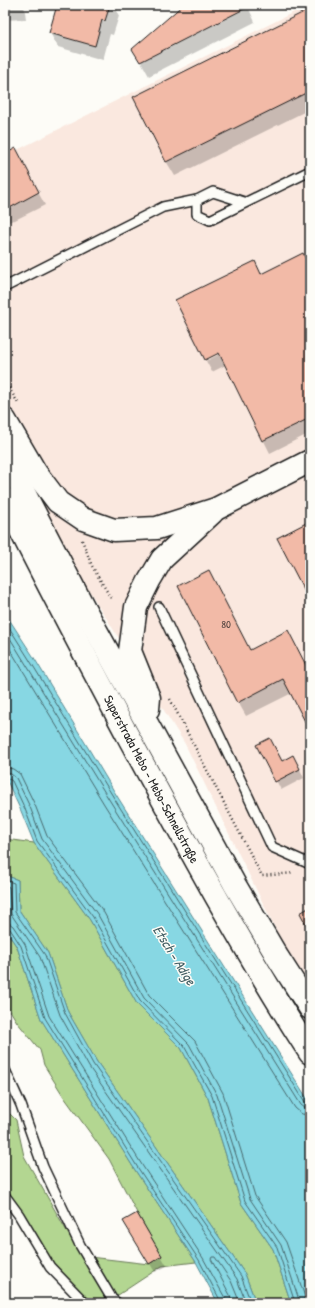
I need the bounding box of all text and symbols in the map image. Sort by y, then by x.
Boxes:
house number: 80 [221,617,231,631]
street label: Superstrada Mebo - Mebo-Schnellstraße [100,692,204,866]
water label: Etsch - Adige [148,922,202,990]

